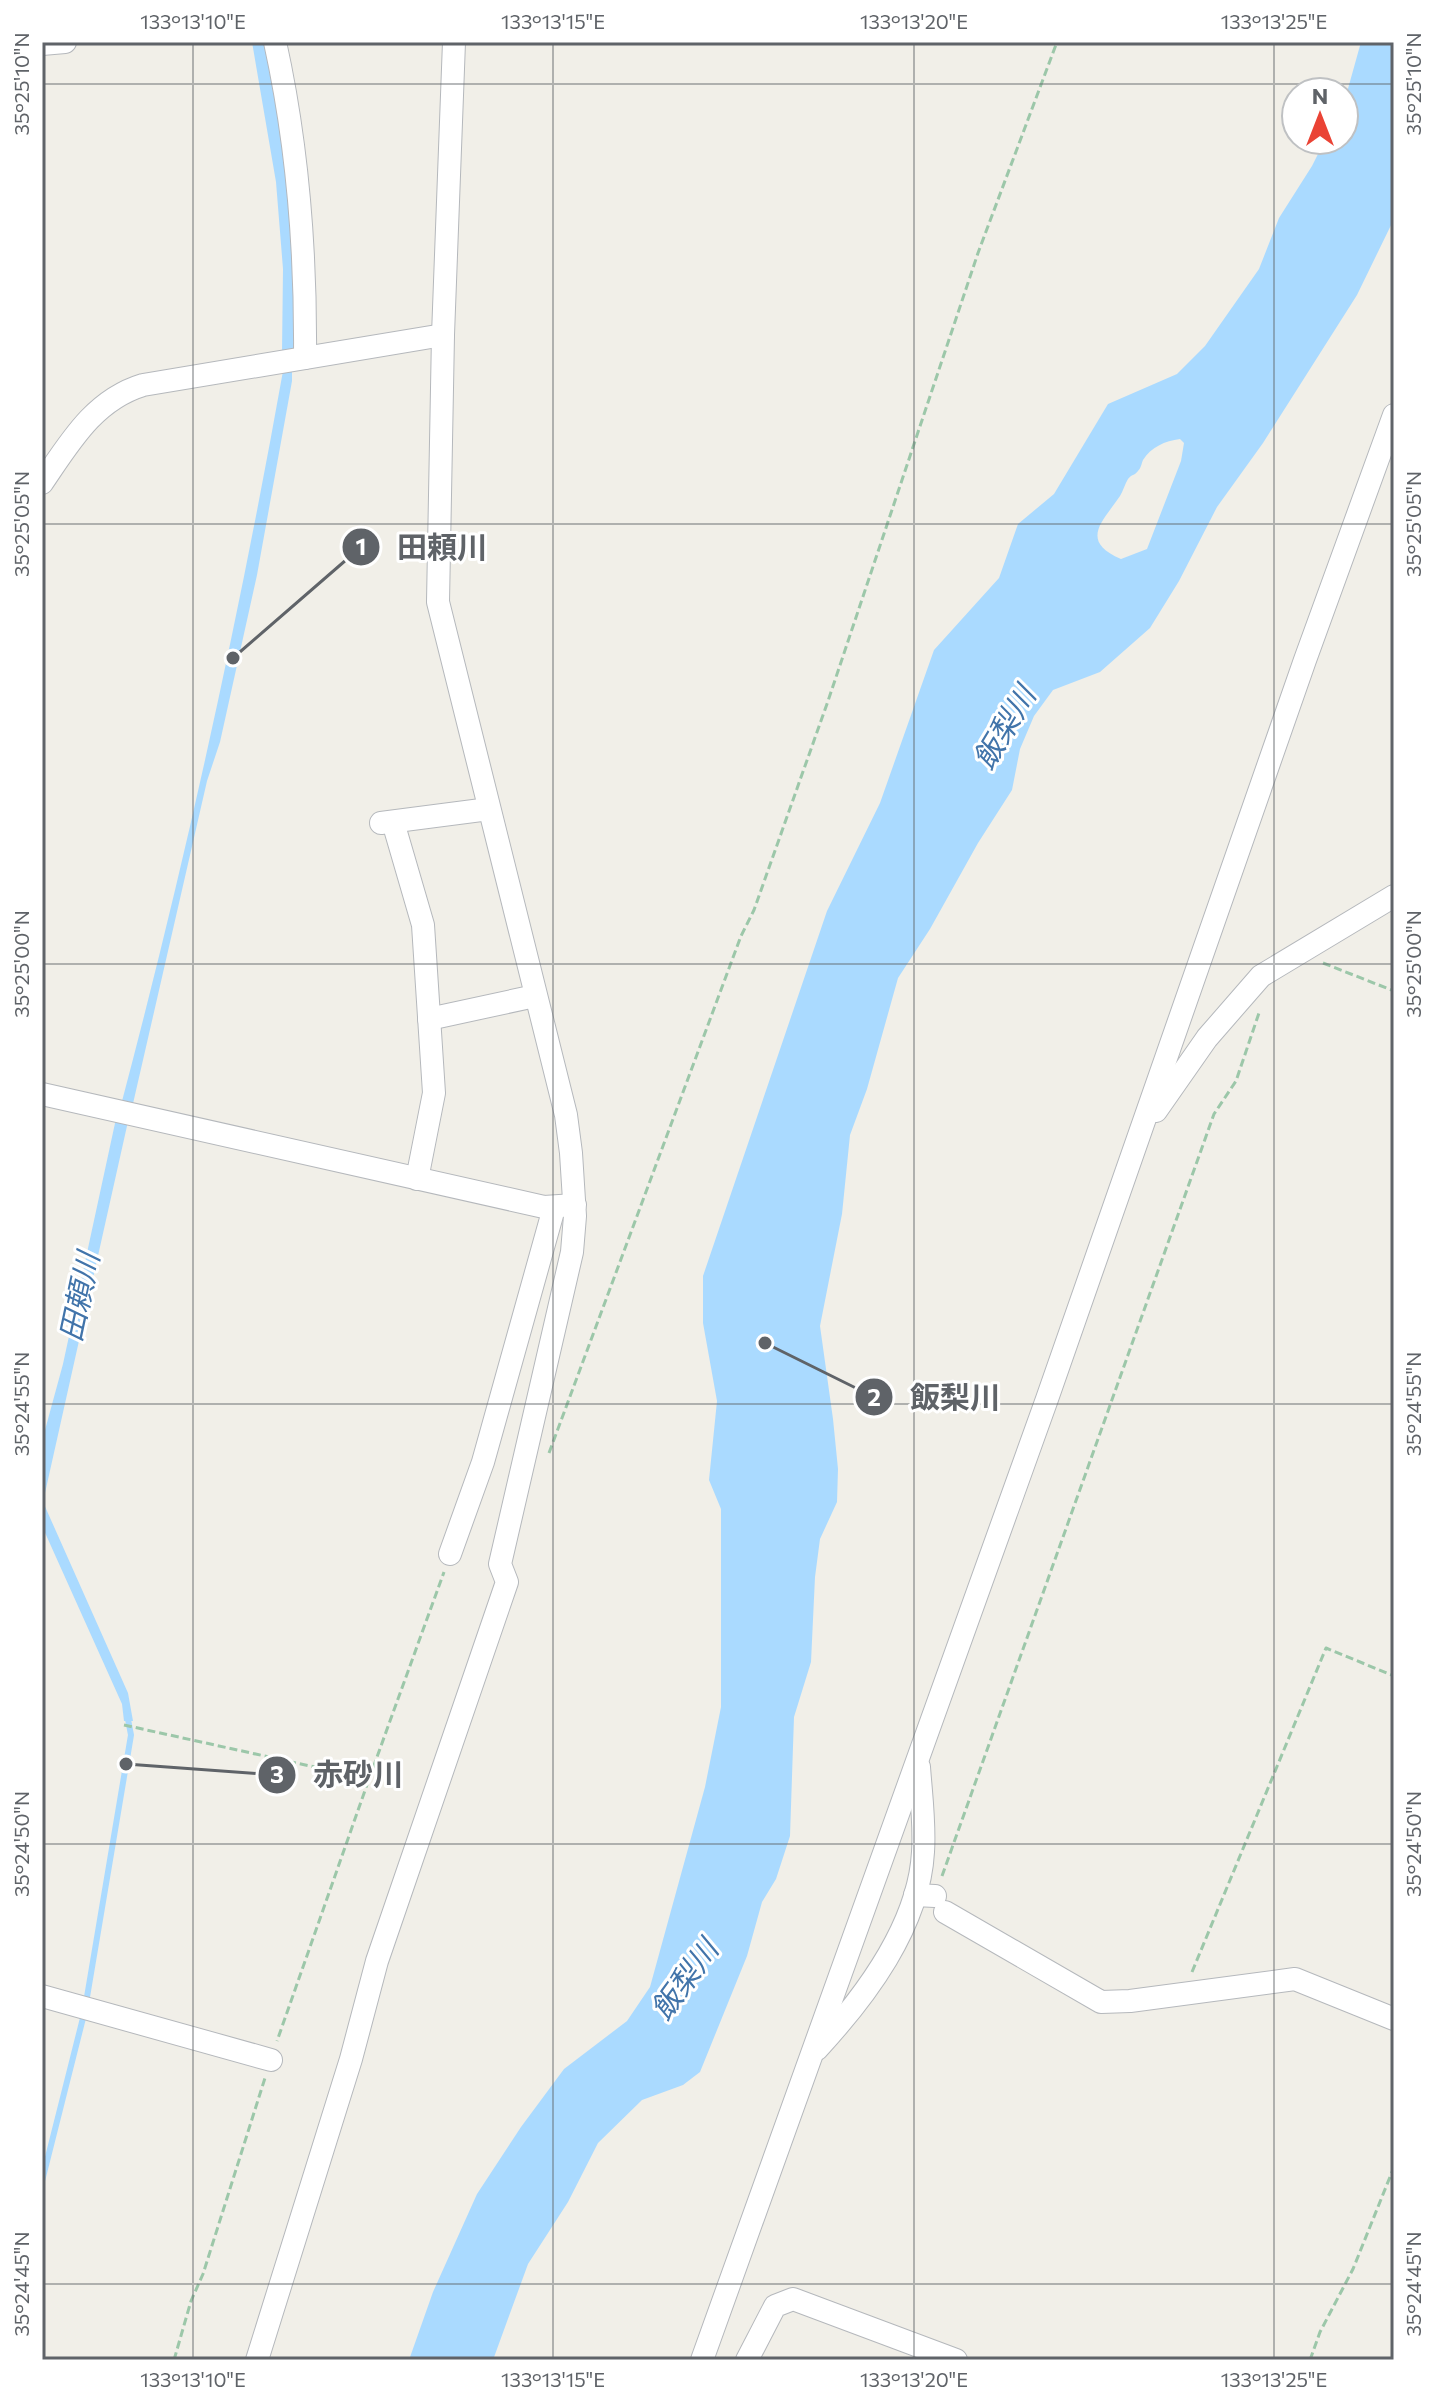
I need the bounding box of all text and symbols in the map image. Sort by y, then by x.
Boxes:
text: 133°13'10"E [140,9,246,33]
text: 133°13'15"E [501,9,605,33]
text: 133°13'20"E [860,9,968,33]
text: 133°13'25"E [1221,9,1327,33]
text: 35°25'10"N [9,32,33,136]
text: 35°25'10"N [1401,32,1425,136]
north arrow [1280,76,1360,156]
text: N [1312,82,1328,109]
text: 35°25'05"N [9,471,33,577]
text: 35°25'05"N [1401,471,1425,577]
callout: 田頼川 [341,520,503,574]
text: 田頼川 [397,527,487,564]
text: 1 [356,531,366,560]
water label: 飯梨川 [964,676,1043,775]
text: 35°25'00"N [9,910,33,1018]
text: 35°25'00"N [1401,910,1425,1018]
water label: 田頼川 [50,1246,106,1344]
text: 35°24'55"N [9,1352,33,1456]
text: 35°24'55"N [1401,1352,1425,1456]
callout: 飯梨川 [854,1370,1016,1424]
text: 飯梨川 [910,1377,1000,1414]
text: 2 [867,1382,881,1411]
callout: 赤砂川 [257,1748,419,1802]
text: 赤砂川 [313,1754,403,1791]
text: 3 [270,1759,284,1788]
text: 35°24'50"N [9,1791,33,1897]
text: 35°24'50"N [1401,1791,1425,1897]
water label: 飯梨川 [642,1929,726,2026]
text: 35°24'45"N [9,2231,33,2337]
text: 35°24'45"N [1401,2231,1425,2337]
text: 133°13'10"E [140,2367,246,2391]
text: 133°13'15"E [501,2367,605,2391]
text: 133°13'20"E [860,2367,968,2391]
text: 133°13'25"E [1221,2367,1327,2391]

